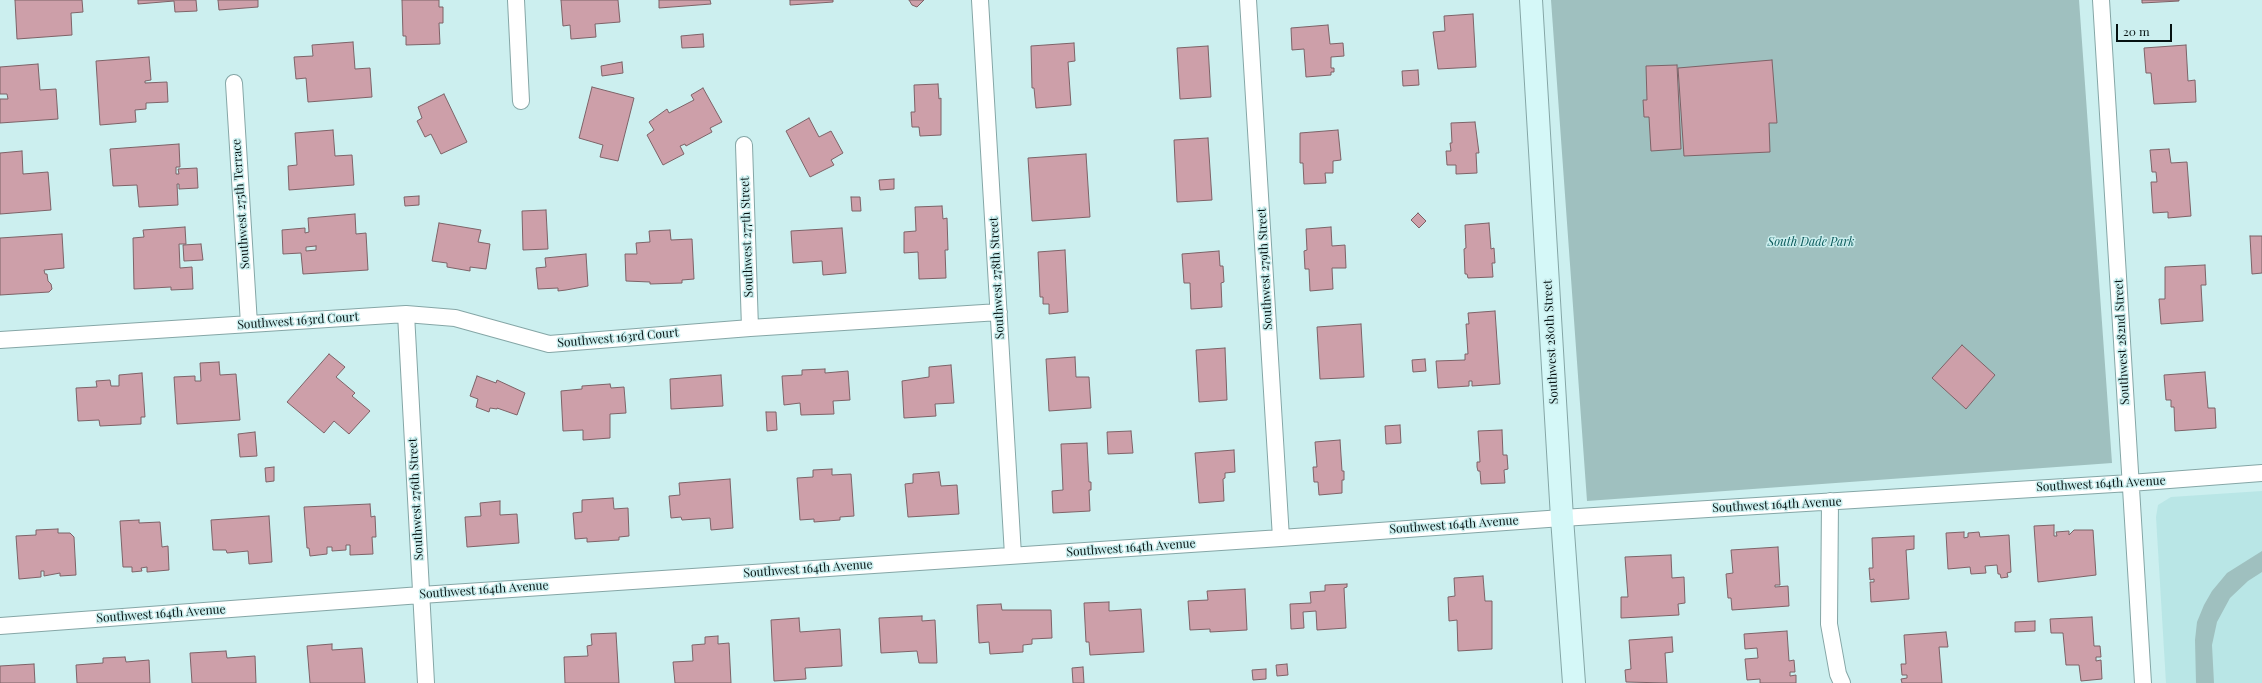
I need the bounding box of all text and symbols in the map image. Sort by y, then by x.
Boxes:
scale bar [2118,16,2174,42]
text: 20 m [2123,23,2150,39]
street label: Southwest 275th Terrace [229,138,253,270]
street label: Southwest 277th Street [738,176,756,298]
street label: Southwest 279th Street [1255,208,1275,330]
street label: Southwest 278th Street [987,217,1007,339]
park label: South Dade Park [1768,235,1854,249]
street label: Southwest 280th Street [1541,279,1561,405]
street label: Southwest 282nd Street [2112,279,2132,405]
street label: Southwest 163rd Court [237,310,359,332]
street label: Southwest 163rd Court [557,326,679,350]
street label: Southwest 276th Street [406,438,426,560]
street label: Southwest 164th Avenue [2036,473,2166,495]
street label: Southwest 164th Avenue [1712,494,1842,516]
street label: Southwest 164th Avenue [1389,513,1519,537]
street label: Southwest 164th Avenue [1066,536,1196,560]
street label: Southwest 164th Avenue [743,557,873,581]
street label: Southwest 164th Avenue [419,578,549,602]
street label: Southwest 164th Avenue [96,602,226,626]

